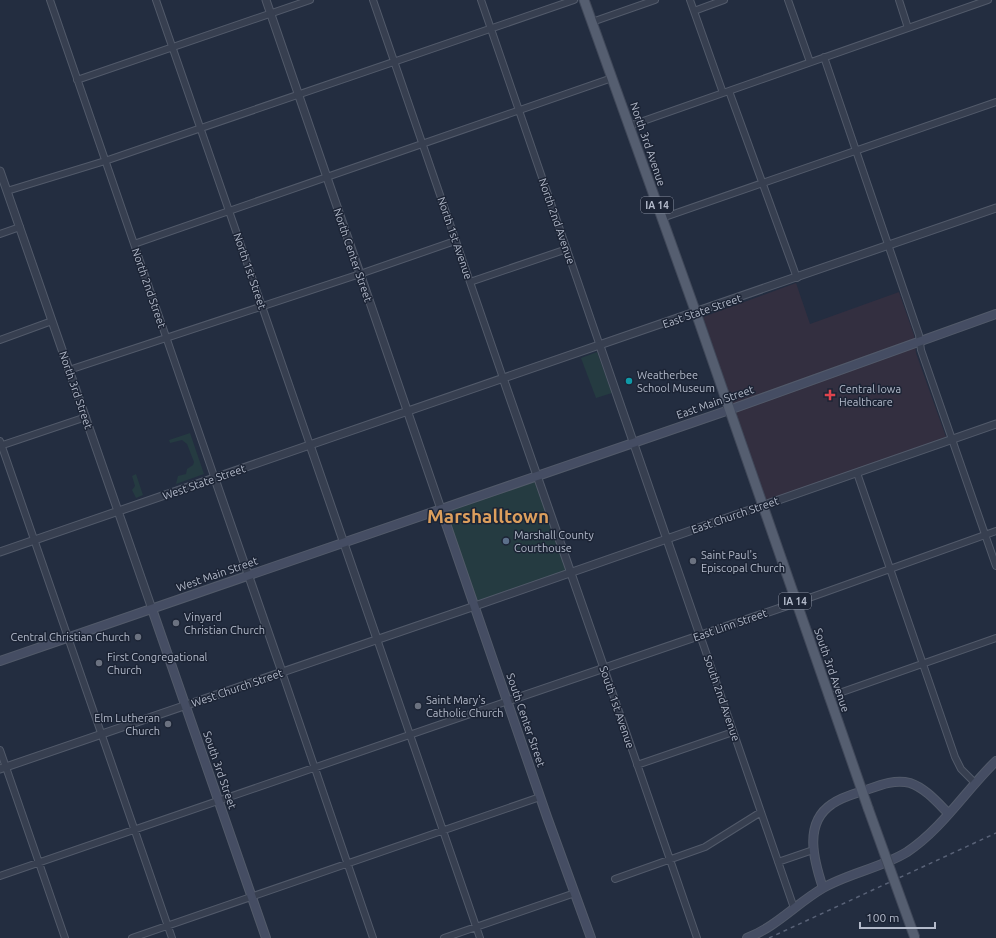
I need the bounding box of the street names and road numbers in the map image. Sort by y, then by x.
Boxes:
street label: North 3rd Avenue [628,100,668,188]
street label: North 2nd Avenue [537,176,577,266]
street label: North 1st Avenue [435,195,475,281]
road number: IA 14 [641,197,673,213]
street label: North Center Street [331,207,375,304]
street label: North 1st Street [231,231,269,311]
street label: North 2nd Street [130,246,169,330]
street label: East State Street [661,292,744,330]
street label: North 3rd Street [57,349,95,431]
street label: East Main Street [675,383,756,421]
street label: West State Street [161,462,248,502]
street label: East Church Street [690,494,781,536]
street label: West Main Street [175,554,260,594]
road number: IA 14 [779,593,811,609]
street label: East Linn Street [691,606,769,643]
street label: South 3rd Avenue [812,626,852,714]
street label: South 2nd Avenue [702,653,742,743]
street label: South 1st Avenue [597,664,637,750]
street label: West Church Street [190,667,285,709]
street label: South Center Street [504,671,548,769]
street label: South 3rd Street [201,729,239,811]

